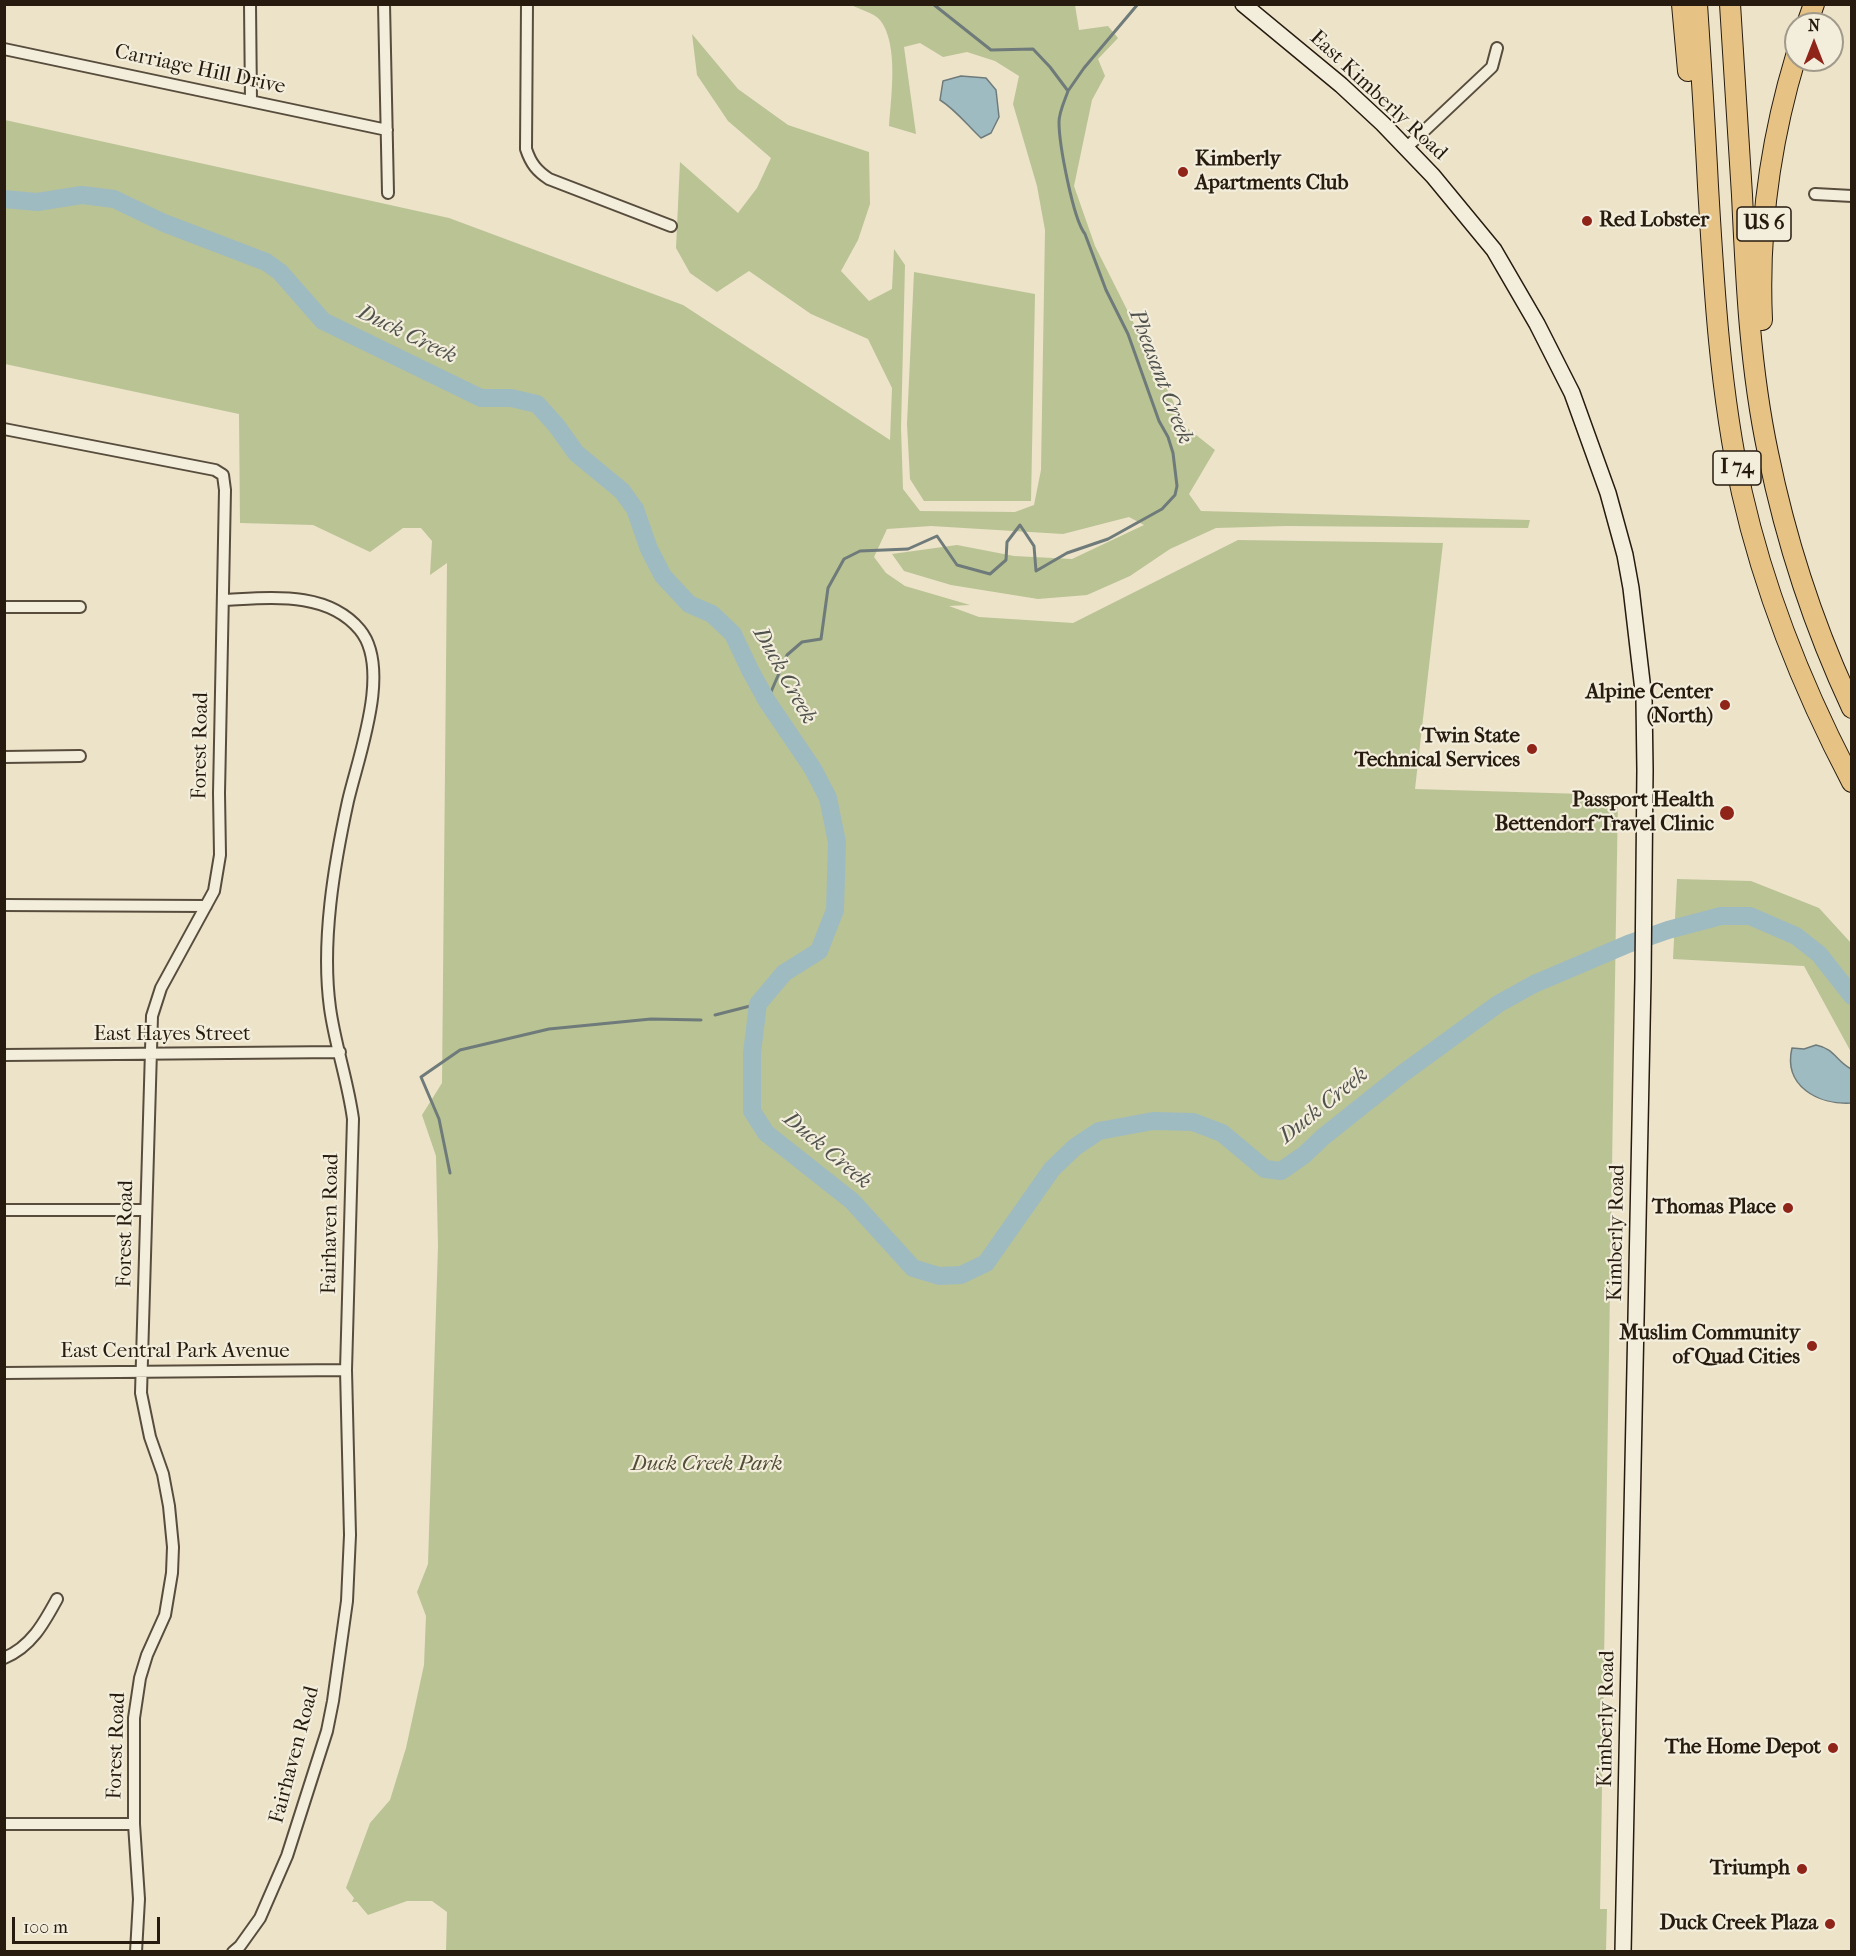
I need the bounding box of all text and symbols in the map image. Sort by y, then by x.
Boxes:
north arrow [1784,12,1844,72]
text: N [1808,16,1820,35]
street label: East Kimberly Road [1304,26,1452,166]
street label: Carriage Hill Drive [112,40,288,100]
place label: Kimberly Apartments Club [1195,147,1348,197]
marker: Kimberly Apartments Club [1176,165,1190,179]
road number: US 6 [1737,207,1791,241]
place label: Red Lobster [1599,208,1709,234]
marker: Red Lobster [1580,214,1594,228]
water label: Duck Creek [353,300,461,370]
water label: Pheasant Creek [1122,306,1198,448]
road number: I 74 [1713,451,1761,485]
water label: Duck Creek [747,623,821,729]
place label: Alpine Center (North) [1586,680,1713,730]
street label: Forest Road [187,692,215,800]
marker: Alpine Center (North) [1718,698,1732,712]
place label: Twin State Technical Services [1355,724,1520,774]
marker: Twin State Technical Services [1525,742,1539,756]
place label: Passport Health Bettendorf Travel Clinic [1495,788,1714,838]
marker: Passport Health Bettendorf Travel Clinic [1718,804,1736,822]
street label: East Hayes Street [93,1022,251,1048]
water label: Duck Creek [1274,1062,1374,1150]
water label: Duck Creek [778,1107,876,1195]
street label: Fairhaven Road [317,1153,345,1295]
street label: Kimberly Road [1603,1164,1631,1302]
street label: Forest Road [112,1180,140,1288]
place label: Thomas Place [1652,1195,1776,1221]
marker: Thomas Place [1781,1201,1795,1215]
place label: Muslim Community of Quad Cities [1619,1321,1800,1371]
street label: East Central Park Avenue [60,1339,290,1365]
marker: Muslim Community of Quad Cities [1805,1339,1819,1353]
park label: Duck Creek Park [631,1452,783,1478]
street label: Kimberly Road [1593,1650,1621,1788]
street label: Fairhaven Road [265,1684,325,1826]
street label: Forest Road [103,1692,131,1800]
place label: The Home Depot [1665,1735,1821,1761]
marker: The Home Depot [1826,1741,1840,1755]
place label: Triumph [1710,1856,1790,1882]
marker: Triumph [1795,1862,1809,1876]
scale bar [15,1905,164,1943]
place label: Duck Creek Plaza [1660,1911,1818,1937]
text: 100 m [23,1917,68,1938]
marker: Duck Creek Plaza [1823,1917,1837,1931]

